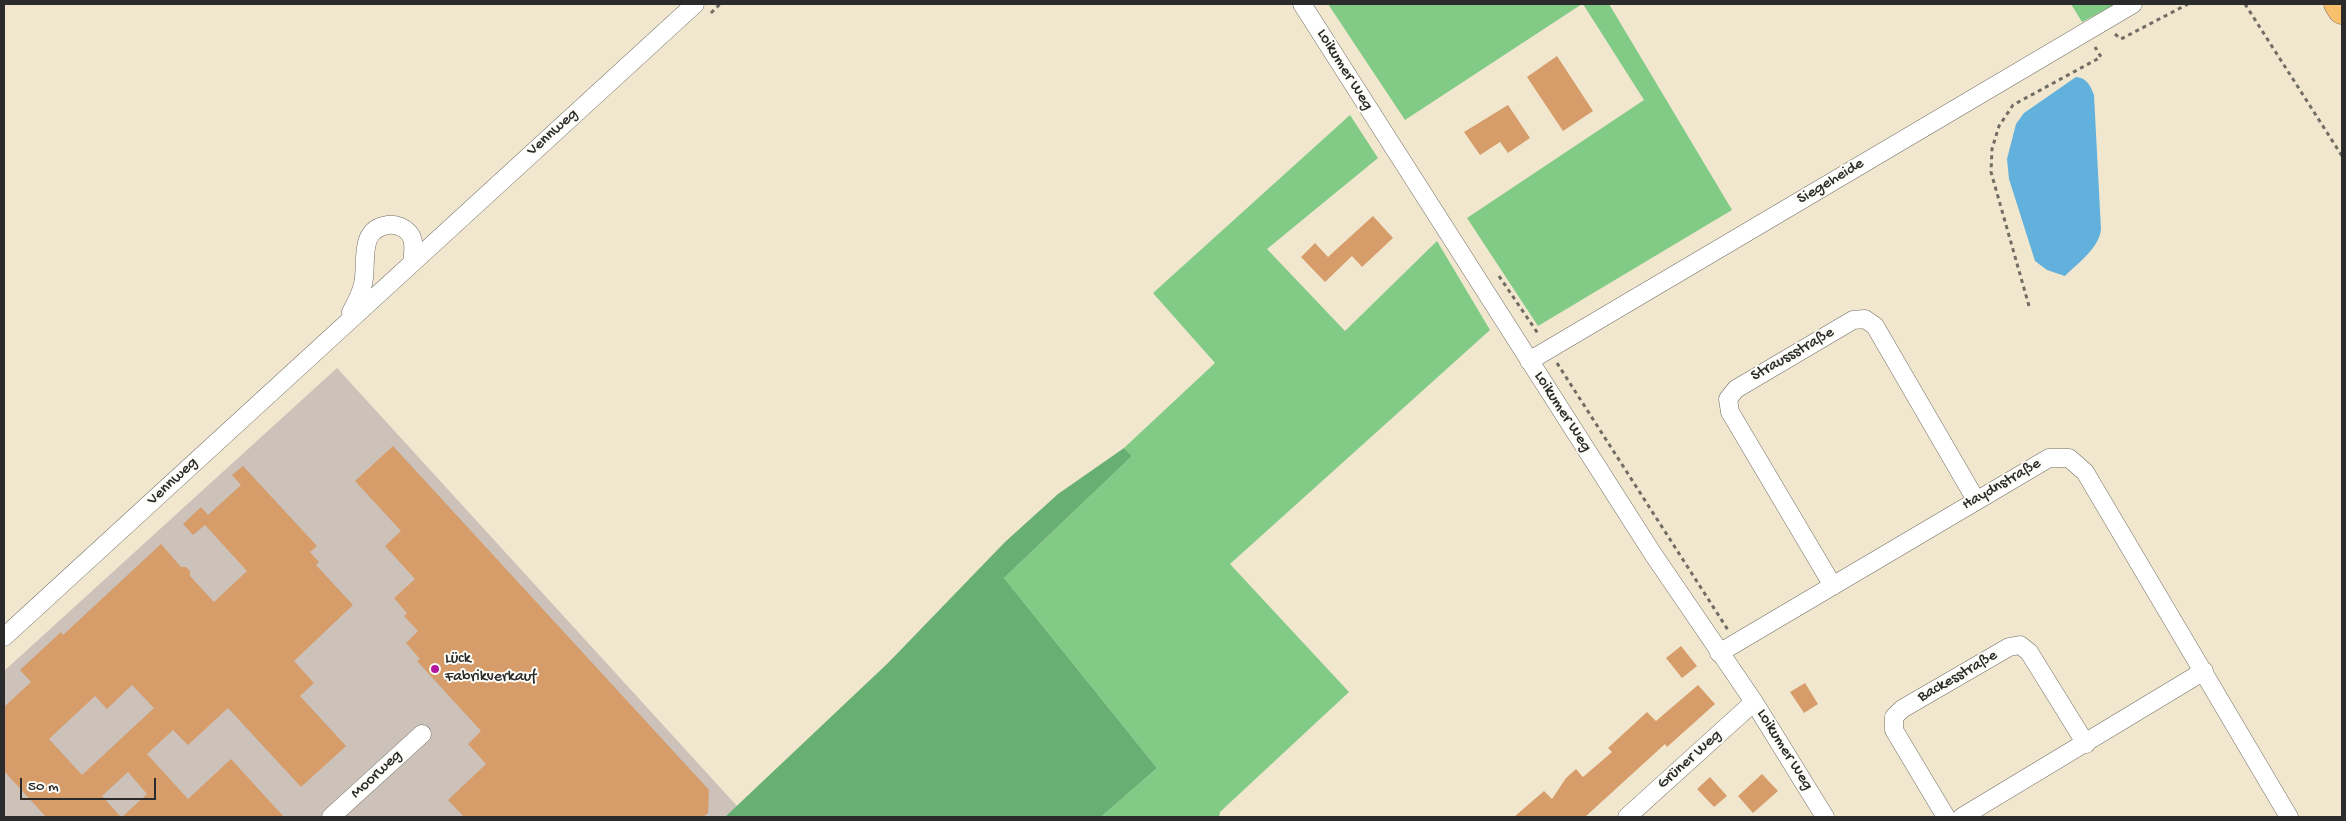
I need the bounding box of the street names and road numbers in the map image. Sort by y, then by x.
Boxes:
street label: Loikumer Weg [1311,26,1377,114]
street label: Vennweg [523,105,583,161]
street label: Siegeheide [1794,155,1868,209]
street label: Straussstraße [1748,324,1838,386]
street label: Loikumer Weg [1529,368,1595,456]
street label: Vennweg [144,454,202,510]
street label: Haydnstraße [1959,455,2045,515]
street label: Backesstraße [1915,647,2001,707]
street label: Loikumer Weg [1751,706,1817,794]
street label: Grüner Weg [1654,726,1726,794]
street label: Moorweg [347,746,407,804]

